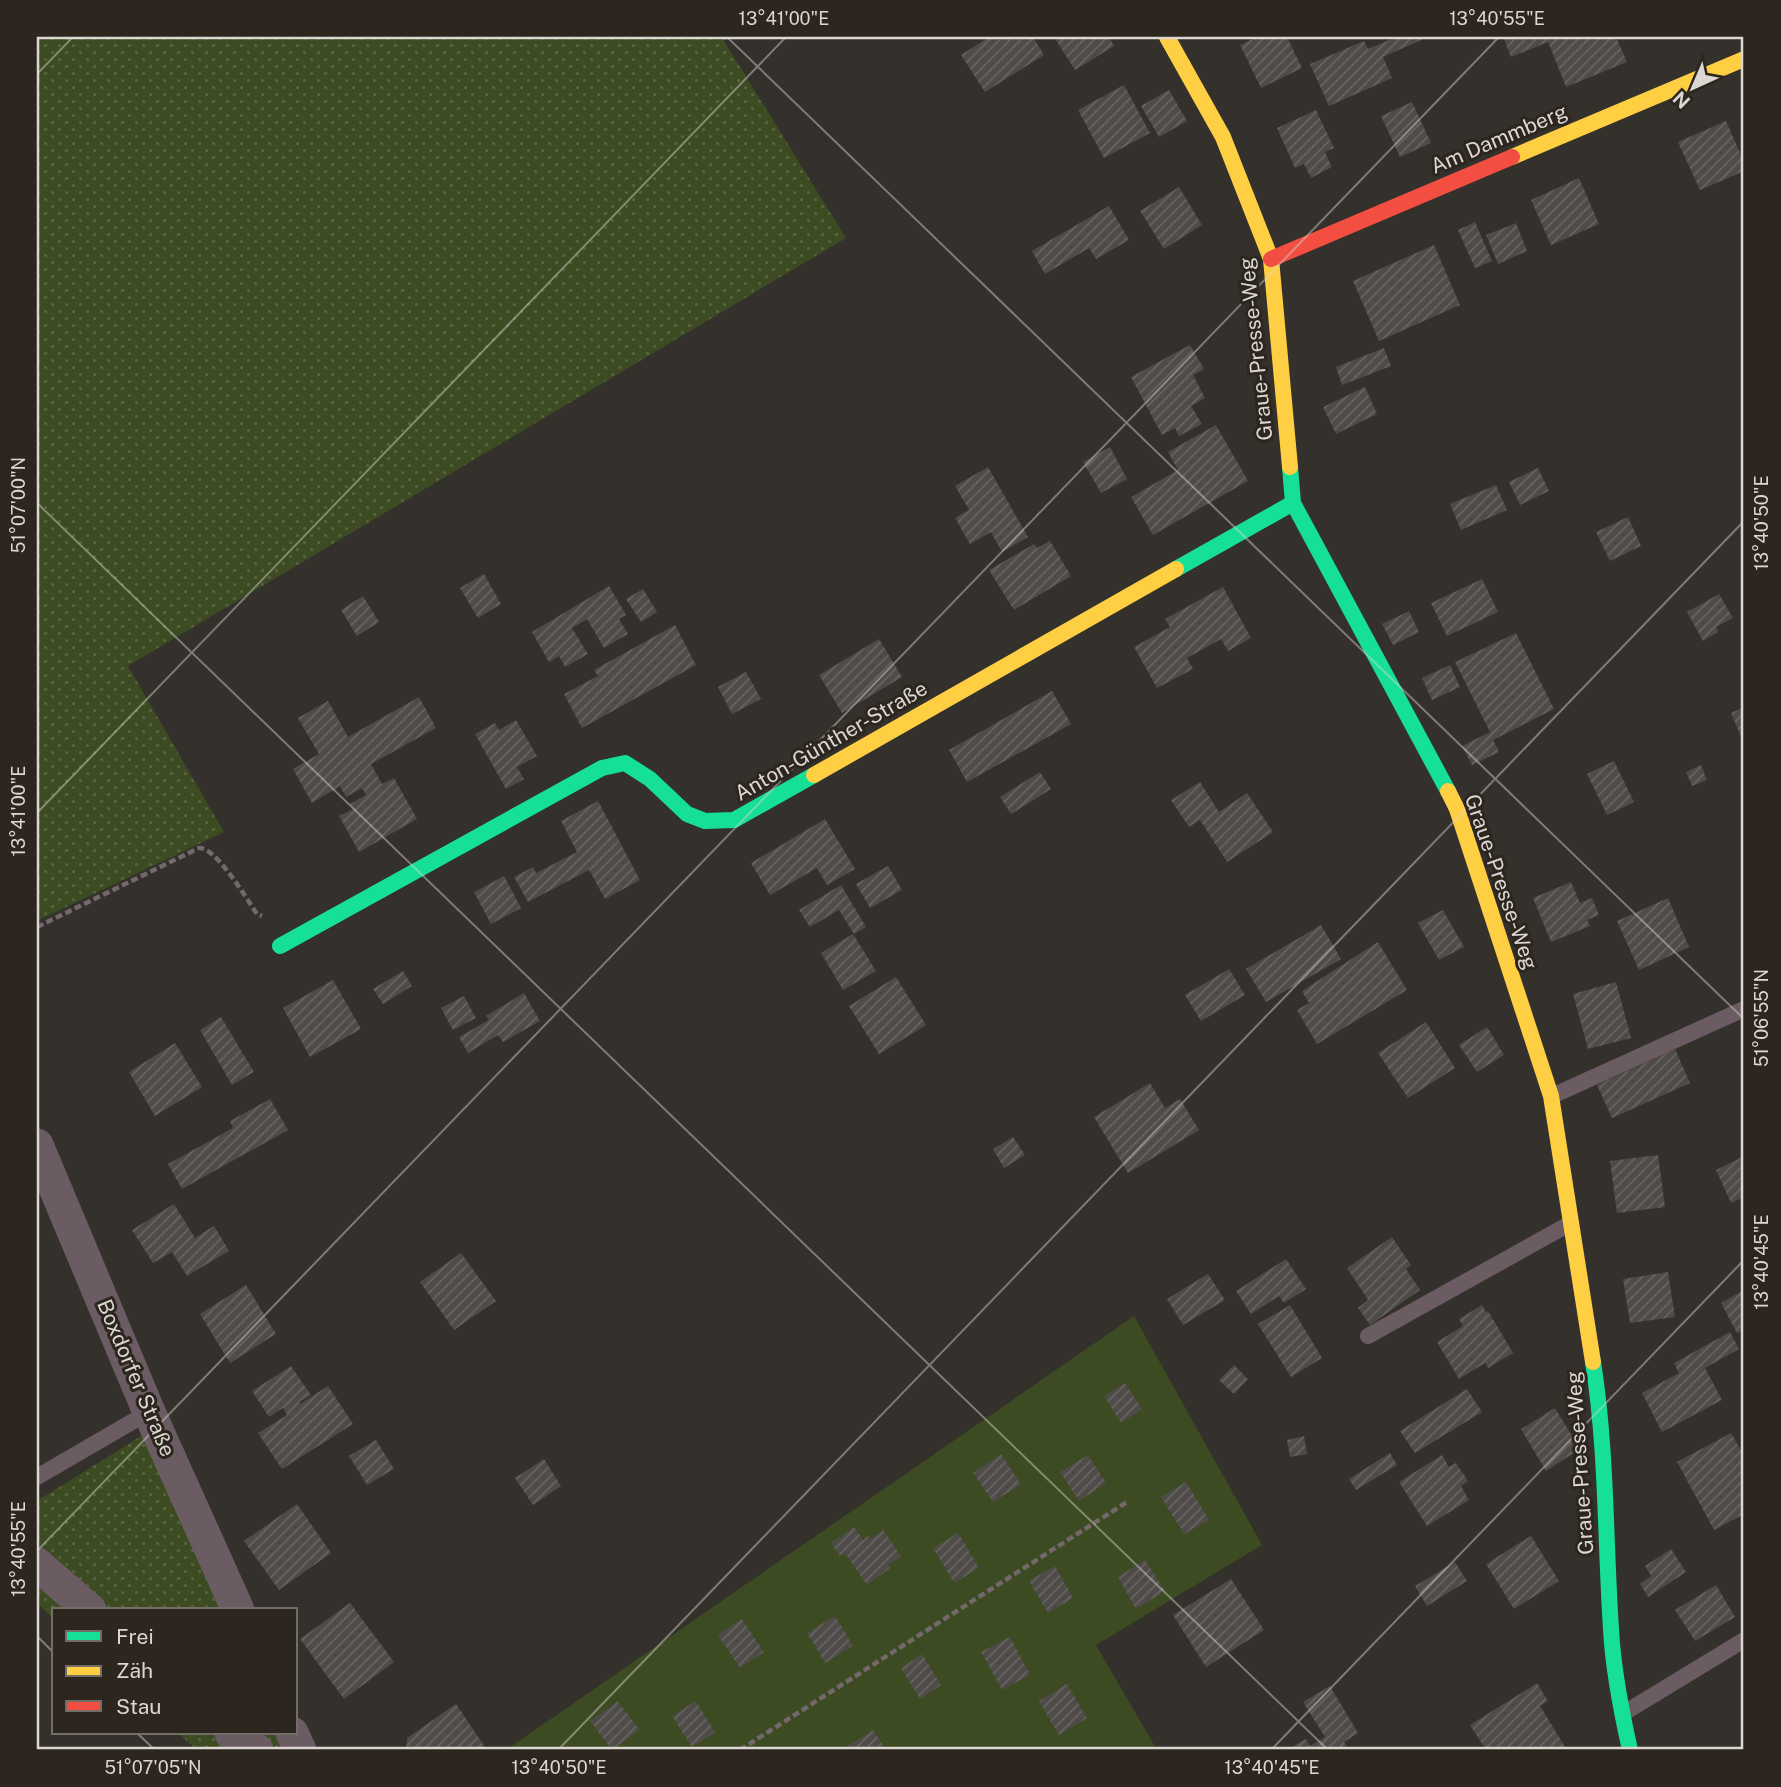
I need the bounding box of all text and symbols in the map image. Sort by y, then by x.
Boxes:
text: 13°41'00"E [739,8,829,29]
text: 13°40'55"E [1449,8,1545,29]
north arrow [1658,52,1728,122]
text: N [1668,87,1694,113]
street label: Am Dammberg [1427,99,1571,179]
street label: Graue-Presse-Weg [1233,256,1278,442]
text: 51°07'00"N [8,457,29,553]
text: 13°40'50"E [1751,475,1772,571]
street label: Anton-Günther-Straße [730,675,931,806]
text: 13°41'00"E [8,766,29,856]
street label: Graue-Presse-Weg [1460,791,1543,973]
text: 51°06'55"N [1751,969,1772,1067]
text: 13°40'45"E [1751,1214,1772,1310]
street label: Boxdorfer Straße [92,1295,181,1460]
street label: Graue-Presse-Weg [1561,1370,1598,1556]
text: 13°40'55"E [8,1501,29,1597]
legend [52,1608,298,1734]
text: Frei [116,1624,154,1649]
text: Zäh [116,1658,153,1683]
text: Stau [116,1694,162,1719]
text: 51°07'05"N [105,1757,201,1778]
text: 13°40'50"E [511,1757,607,1778]
text: 13°40'45"E [1224,1757,1320,1778]

